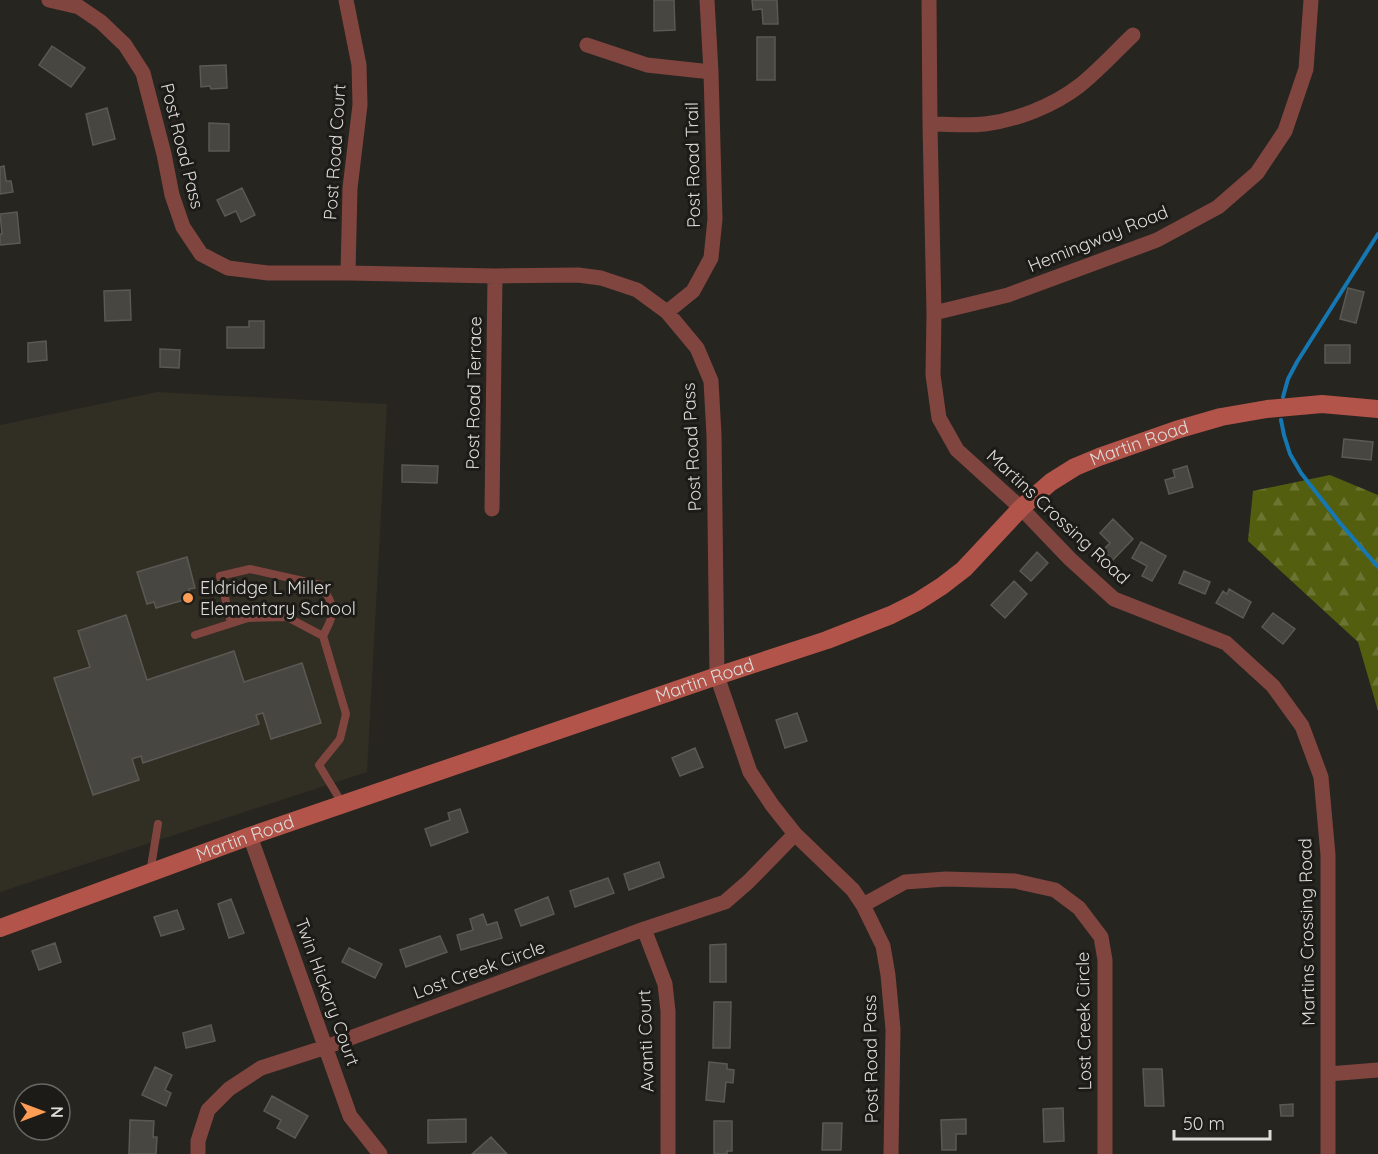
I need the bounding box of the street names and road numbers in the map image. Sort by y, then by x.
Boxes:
street label: Post Road Pass [156,81,209,211]
street label: Post Road Court [318,83,351,221]
street label: Post Road Trail [680,102,705,228]
street label: Hemingway Road [1024,200,1171,277]
street label: Post Road Terrace [461,316,486,470]
street label: Post Road Pass [677,382,706,512]
street label: Martin Road [1086,415,1191,471]
street label: Martins Crossing Road [982,444,1135,589]
street label: Martin Road [652,653,757,707]
street label: Martin Road [193,810,297,866]
street label: Martins Crossing Road [1293,838,1320,1026]
street label: Twin Hickory Court [290,915,365,1069]
street label: Lost Creek Circle [410,935,548,1004]
street label: Lost Creek Circle [1071,951,1096,1091]
street label: Avanti Court [632,989,659,1093]
street label: Post Road Pass [858,994,883,1124]

